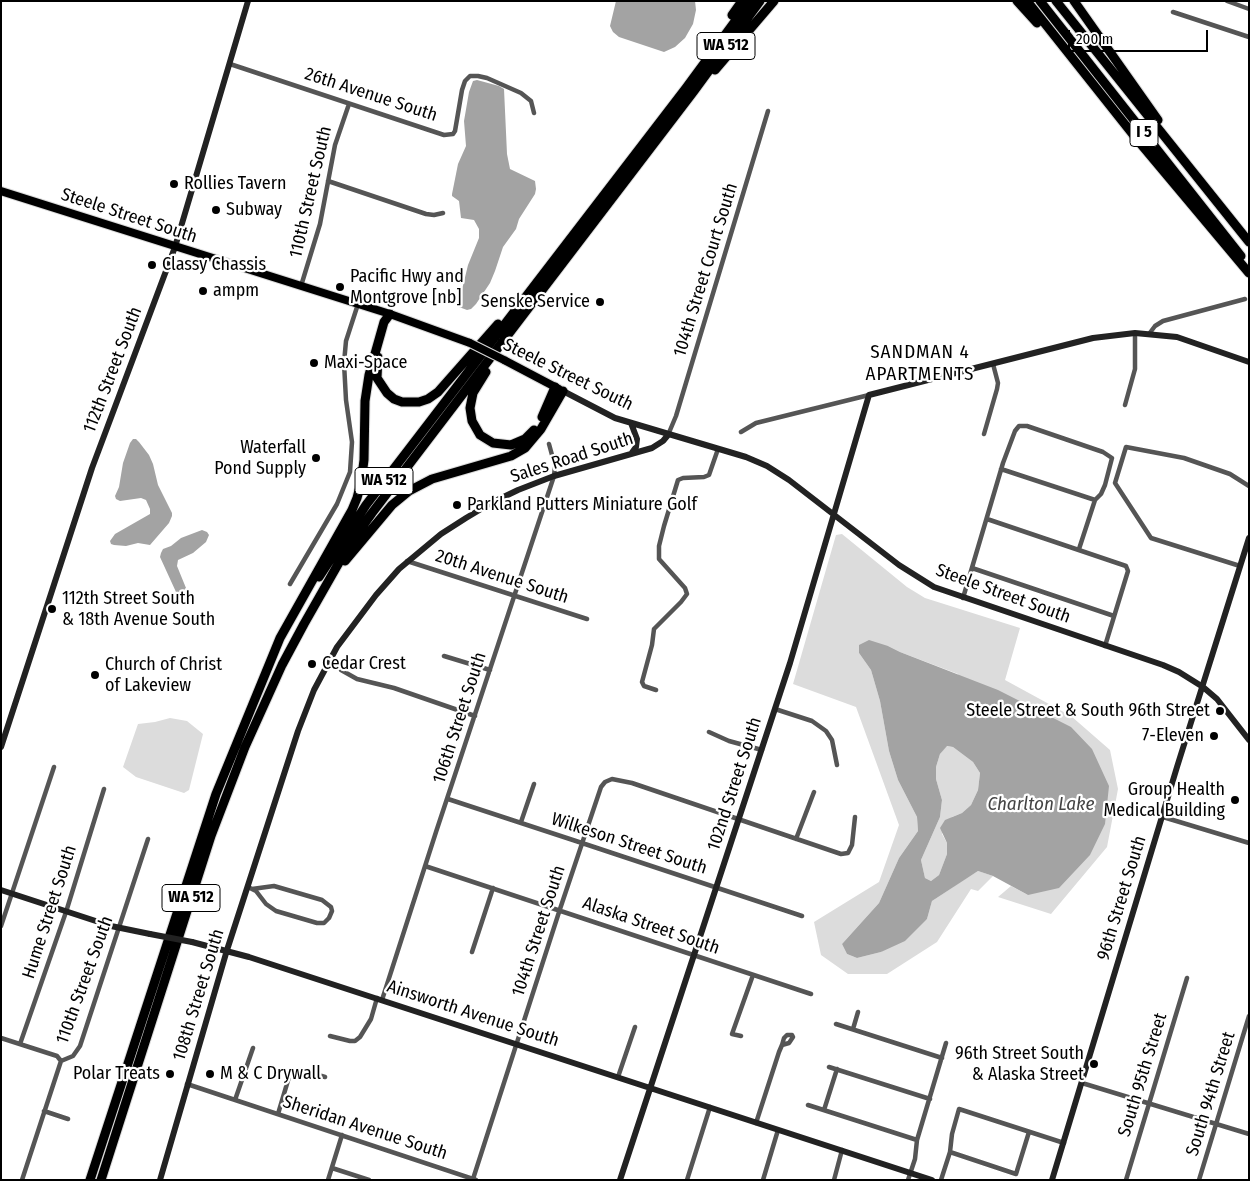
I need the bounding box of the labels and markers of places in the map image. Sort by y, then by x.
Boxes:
place label: Rollies Tavern [184,173,286,195]
marker: Rollies Tavern [168,178,180,190]
place label: Subway [226,199,282,221]
marker: Subway [210,204,222,216]
place label: Classy Chassis [162,254,266,276]
marker: Classy Chassis [146,259,158,271]
place label: Pacific Hwy and Montgrove [nb] [350,266,464,308]
place label: ampm [213,280,259,302]
marker: Pacific Hwy and Montgrove [nb] [334,281,346,293]
marker: ampm [197,285,209,297]
place label: Senske Service [481,291,590,313]
marker: Senske Service [594,296,606,308]
place label: Maxi-Space [324,352,407,374]
marker: Maxi-Space [308,357,320,369]
place label: Waterfall Pond Supply [214,437,306,479]
marker: Waterfall Pond Supply [310,452,322,464]
place label: Parkland Putters Miniature Golf [467,494,697,516]
marker: Parkland Putters Miniature Golf [451,499,463,511]
place label: 112th Street South & 18th Avenue South [62,588,215,630]
marker: 112th Street South & 18th Avenue South [46,603,58,615]
place label: Cedar Crest [322,653,406,675]
place label: Church of Christ of Lakeview [105,654,222,696]
marker: Cedar Crest [306,658,318,670]
marker: Church of Christ of Lakeview [89,669,101,681]
place label: Steele Street & South 96th Street [966,700,1210,722]
marker: Steele Street & South 96th Street [1214,705,1226,717]
place label: 7-Eleven [1142,725,1204,747]
marker: 7-Eleven [1208,730,1220,742]
place label: Group Health Medical Building [1103,779,1225,822]
marker: Group Health Medical Building [1229,794,1241,806]
place label: 96th Street South & Alaska Street [955,1043,1084,1086]
marker: 96th Street South & Alaska Street [1088,1058,1100,1070]
place label: Polar Treats [73,1063,160,1085]
place label: M & C Drywall [220,1063,321,1085]
marker: Polar Treats [164,1068,176,1080]
marker: M & C Drywall [204,1068,216,1080]

